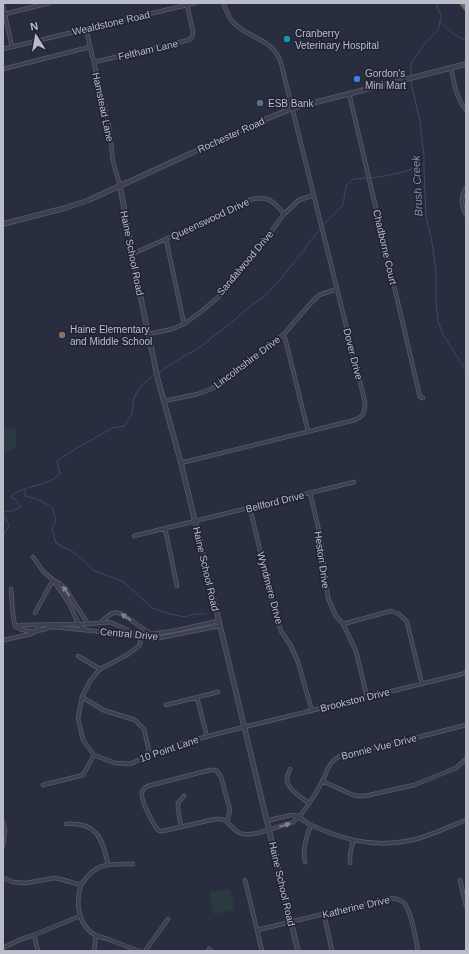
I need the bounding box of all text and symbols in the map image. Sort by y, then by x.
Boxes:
street label: Wealdstone Road [71,9,151,37]
north arrow [16,16,56,56]
text: N [29,20,39,33]
place label: Cranberry Veterinary Hospital [295,28,379,51]
marker: Cranberry Veterinary Hospital [282,34,292,44]
street label: Feltham Lane [117,38,179,62]
place label: Gordon's Mini Mart [365,68,406,91]
street label: Hamstead Lane [90,71,116,143]
marker: Gordon's Mini Mart [352,74,362,84]
marker: ESB Bank [255,98,265,108]
place label: ESB Bank [268,98,315,109]
street label: Rochester Road [196,115,266,155]
water label: Brush Creek [409,155,425,217]
street label: Queenswood Drive [169,196,251,242]
street label: Chadborne Court [371,208,399,286]
street label: Haine School Road [118,210,146,296]
street label: Sandalwood Drive [215,228,276,298]
place label: Haine Elementary and Middle School [70,324,152,347]
street label: Dover Drive [341,327,365,381]
marker: Haine Elementary and Middle School [57,330,67,340]
street label: Lincolnshire Drive [212,333,282,390]
street label: Bellford Drive [245,489,306,515]
street label: Haine School Road [191,526,221,612]
street label: Heston Drive [313,531,332,590]
street label: Wyndmere Drive [255,551,285,626]
one-way arrow [62,586,71,597]
one-way arrow [121,613,131,621]
street label: Central Drive [99,626,159,642]
street label: Brookston Drive [319,686,391,714]
street label: Bonnie Vue Drive [340,732,418,762]
street label: 10 Point Lane [138,734,200,764]
one-way arrow [279,821,291,827]
street label: Haine School Road [267,841,297,927]
street label: Katherine Drive [321,894,391,920]

